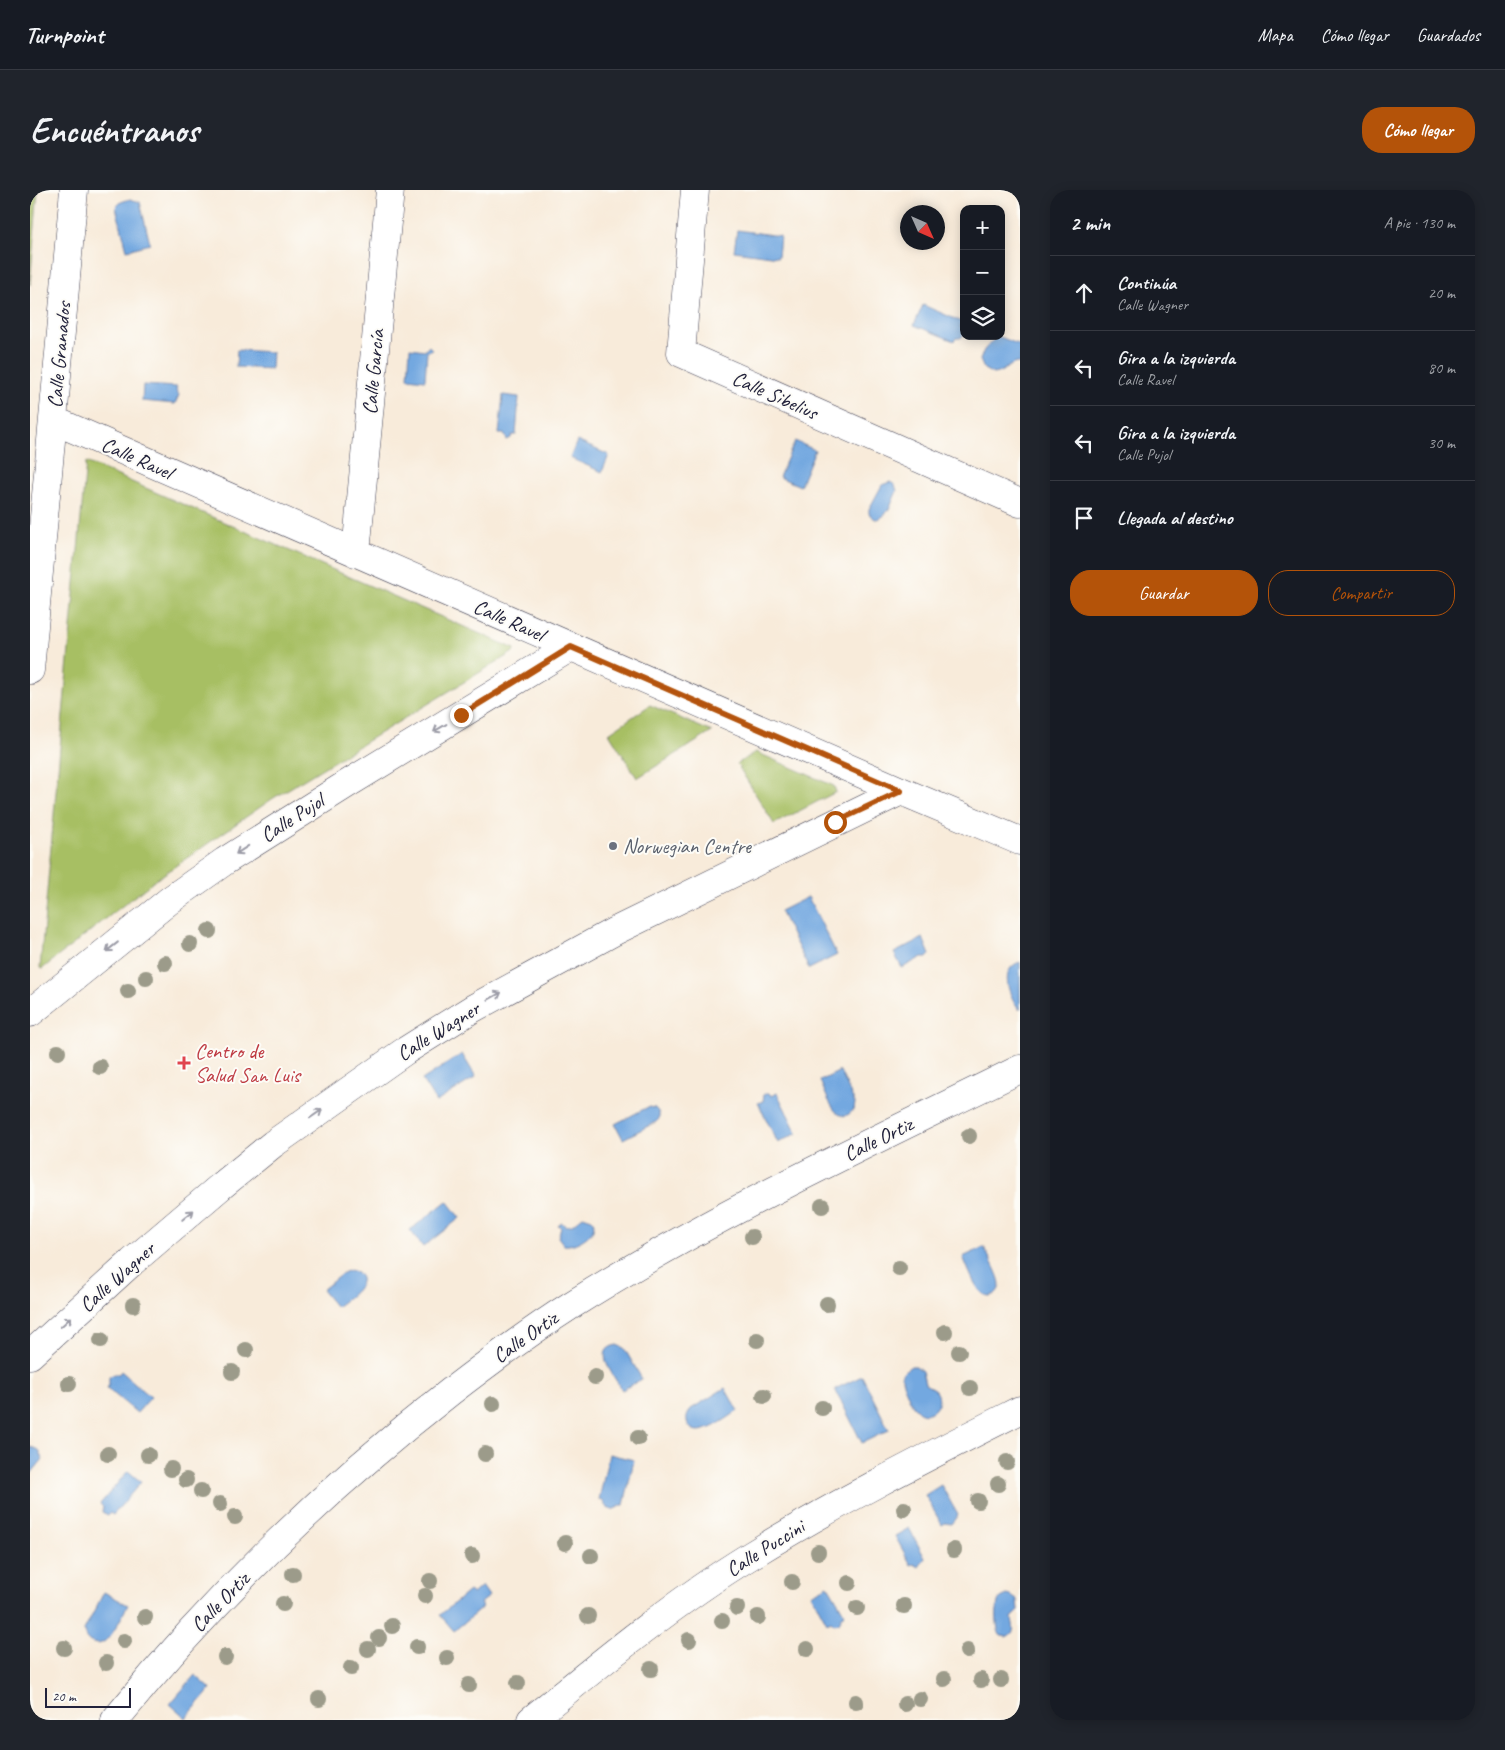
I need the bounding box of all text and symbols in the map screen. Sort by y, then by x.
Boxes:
text: Turnpoint [25,20,104,50]
text: Mapa [1258,24,1293,46]
text: Cómo llegar [1321,24,1389,46]
text: Guardados [1417,24,1480,46]
button: Cómo llegar [1362,107,1475,153]
text: Encuéntranos [30,108,199,153]
north arrow [900,205,945,250]
map controls [960,205,1005,340]
button: + [960,205,1005,250]
text: 2 min [1070,210,1110,236]
text: A pie · 130 m [1384,213,1455,233]
button: − [960,250,1005,295]
text: Continúa [1117,271,1176,295]
icon: ahead [1070,279,1098,307]
text: 20 m [1428,283,1455,303]
button: layers [960,295,1005,340]
text: Calle Wagner [1117,295,1188,315]
street label: Calle Granados [41,299,77,409]
street label: Calle García [356,327,390,416]
text: Gira a la izquierda [1117,346,1235,370]
icon: left [1070,354,1098,382]
text: 80 m [1428,358,1455,378]
street label: Calle Sibelius [728,365,823,426]
text: Calle Ravel [1117,370,1174,390]
text: Gira a la izquierda [1117,421,1235,445]
icon: left [1070,429,1098,457]
street label: Calle Ravel [98,431,180,486]
text: 30 m [1428,433,1455,453]
text: Calle Pujol [1117,445,1171,465]
icon: arrive [1070,504,1098,532]
text: Llegada al destino [1117,506,1233,530]
button: Guardar [1070,570,1258,616]
button: Compartir [1268,570,1455,616]
street label: Calle Ravel [470,593,552,648]
route end [450,704,473,727]
one-way arrow [433,723,447,733]
street label: Calle Pujol [255,786,331,848]
route start [824,811,847,834]
place label: Norwegian Centre [623,833,752,859]
marker: Norwegian Centre [607,840,619,852]
one-way arrow [236,845,250,855]
one-way arrow [106,941,119,952]
one-way arrow [487,991,502,1000]
street label: Calle Wagner [392,995,486,1067]
place label: Centro de Salud San Luis [195,1038,302,1088]
marker: Centro de Salud San Luis [177,1056,191,1070]
one-way arrow [308,1109,322,1119]
street label: Calle Ortiz [839,1110,919,1167]
one-way arrow [181,1209,194,1220]
street label: Calle Wagner [74,1235,161,1318]
street label: Calle Ortiz [487,1304,565,1369]
one-way arrow [60,1316,72,1328]
street label: Calle Puccini [721,1512,812,1582]
street label: Calle Ortiz [185,1565,257,1637]
scale bar [45,1685,131,1708]
text: 20 m [52,1688,76,1705]

